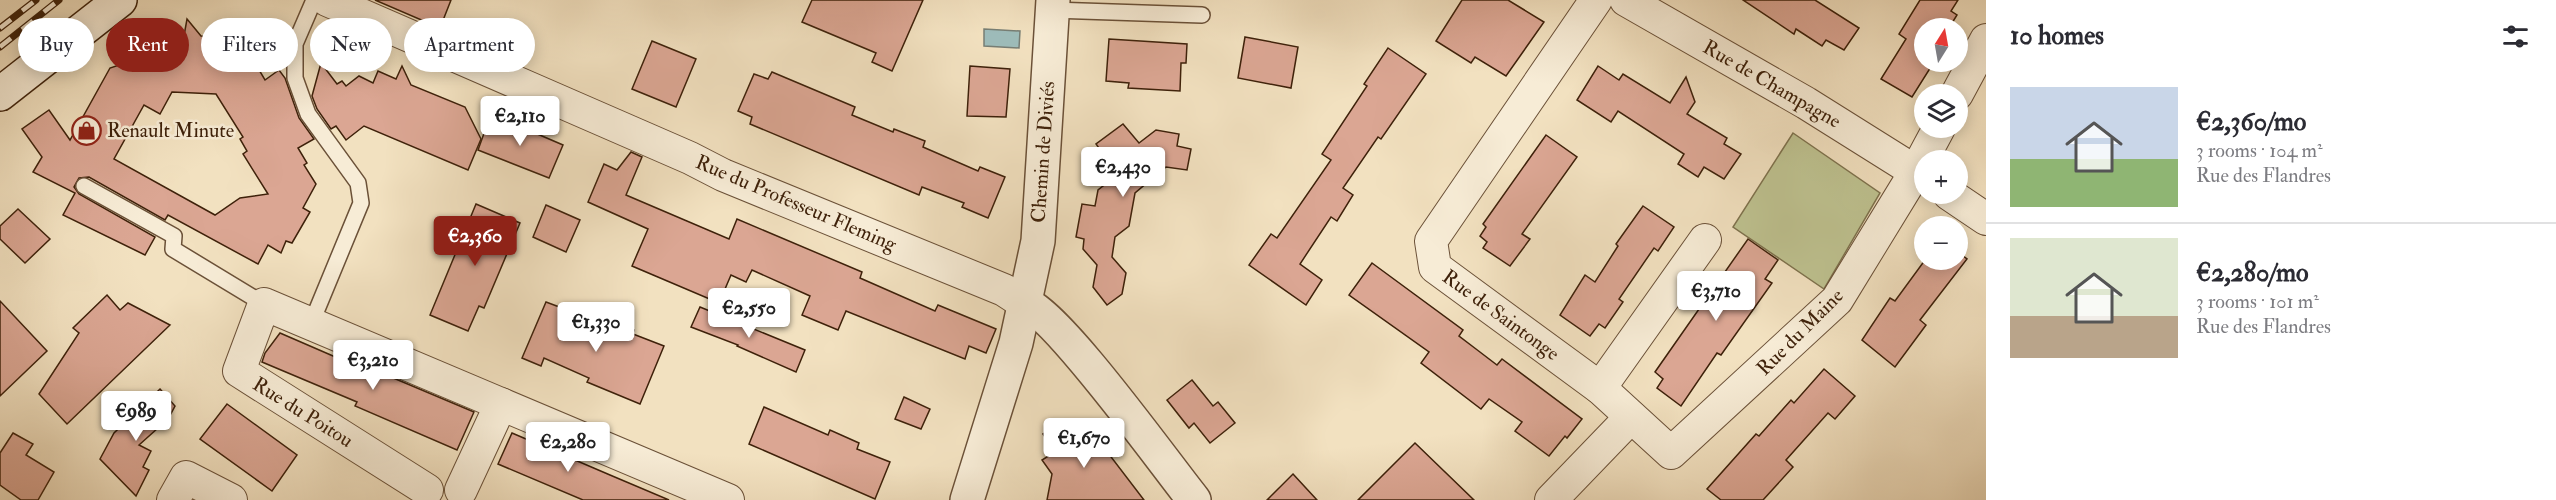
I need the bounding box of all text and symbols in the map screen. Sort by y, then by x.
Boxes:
chip: Buy [18,18,94,72]
chip: Rent [106,18,189,72]
chip: Filters [201,18,298,72]
chip: New [310,18,392,72]
chip: Apartment [404,18,535,72]
north arrow [1914,18,1968,72]
map controls [1914,18,1968,270]
text: 10 homes [2010,20,2104,52]
icon: filters [2499,20,2532,53]
street label: Rue de Champagne [1698,34,1845,134]
street label: Chemin de Diviés [1026,80,1060,224]
button: layers [1914,84,1968,138]
pin: €2,110 [471,96,569,147]
text: €2,110 [494,103,546,128]
text: €2,360/mo [2196,106,2306,138]
icon: home [2058,111,2130,183]
shop icon: Renault Minute [70,114,102,146]
place label: Renault Minute [107,118,234,143]
text: 3 rooms · 104 m² [2196,138,2323,163]
pin: €2,430 [1074,147,1172,198]
street label: Rue du Professeur Fleming [692,149,901,257]
button: + [1914,150,1968,204]
text: €2,430 [1095,154,1151,179]
text: Rue des Flandres [2196,163,2331,188]
pin: €2,360 [426,216,524,267]
button: − [1914,216,1968,270]
text: €2,360 [448,223,502,248]
text: €2,280/mo [2196,257,2309,289]
icon: home [2058,262,2130,334]
street label: Rue de Saintonge [1437,264,1565,366]
pin: €3,710 [1667,271,1765,322]
text: €3,710 [1691,278,1741,303]
street label: Rue du Maine [1751,283,1849,381]
pin: €2,550 [700,288,798,339]
text: 3 rooms · 101 m² [2196,289,2319,314]
text: €2,550 [722,295,776,320]
pin: €1,330 [547,302,645,353]
text: €1,330 [571,309,621,334]
text: Rue des Flandres [2196,314,2331,339]
pin: €3,210 [324,340,422,391]
text: €3,210 [347,347,399,372]
street label: Rue du Poitou [248,371,358,453]
pin: €989 [100,391,172,442]
text: €989 [115,398,157,423]
pin: €1,670 [1035,418,1133,469]
pin: €2,280 [519,422,617,473]
text: €1,670 [1057,425,1111,450]
text: €2,280 [540,429,596,454]

